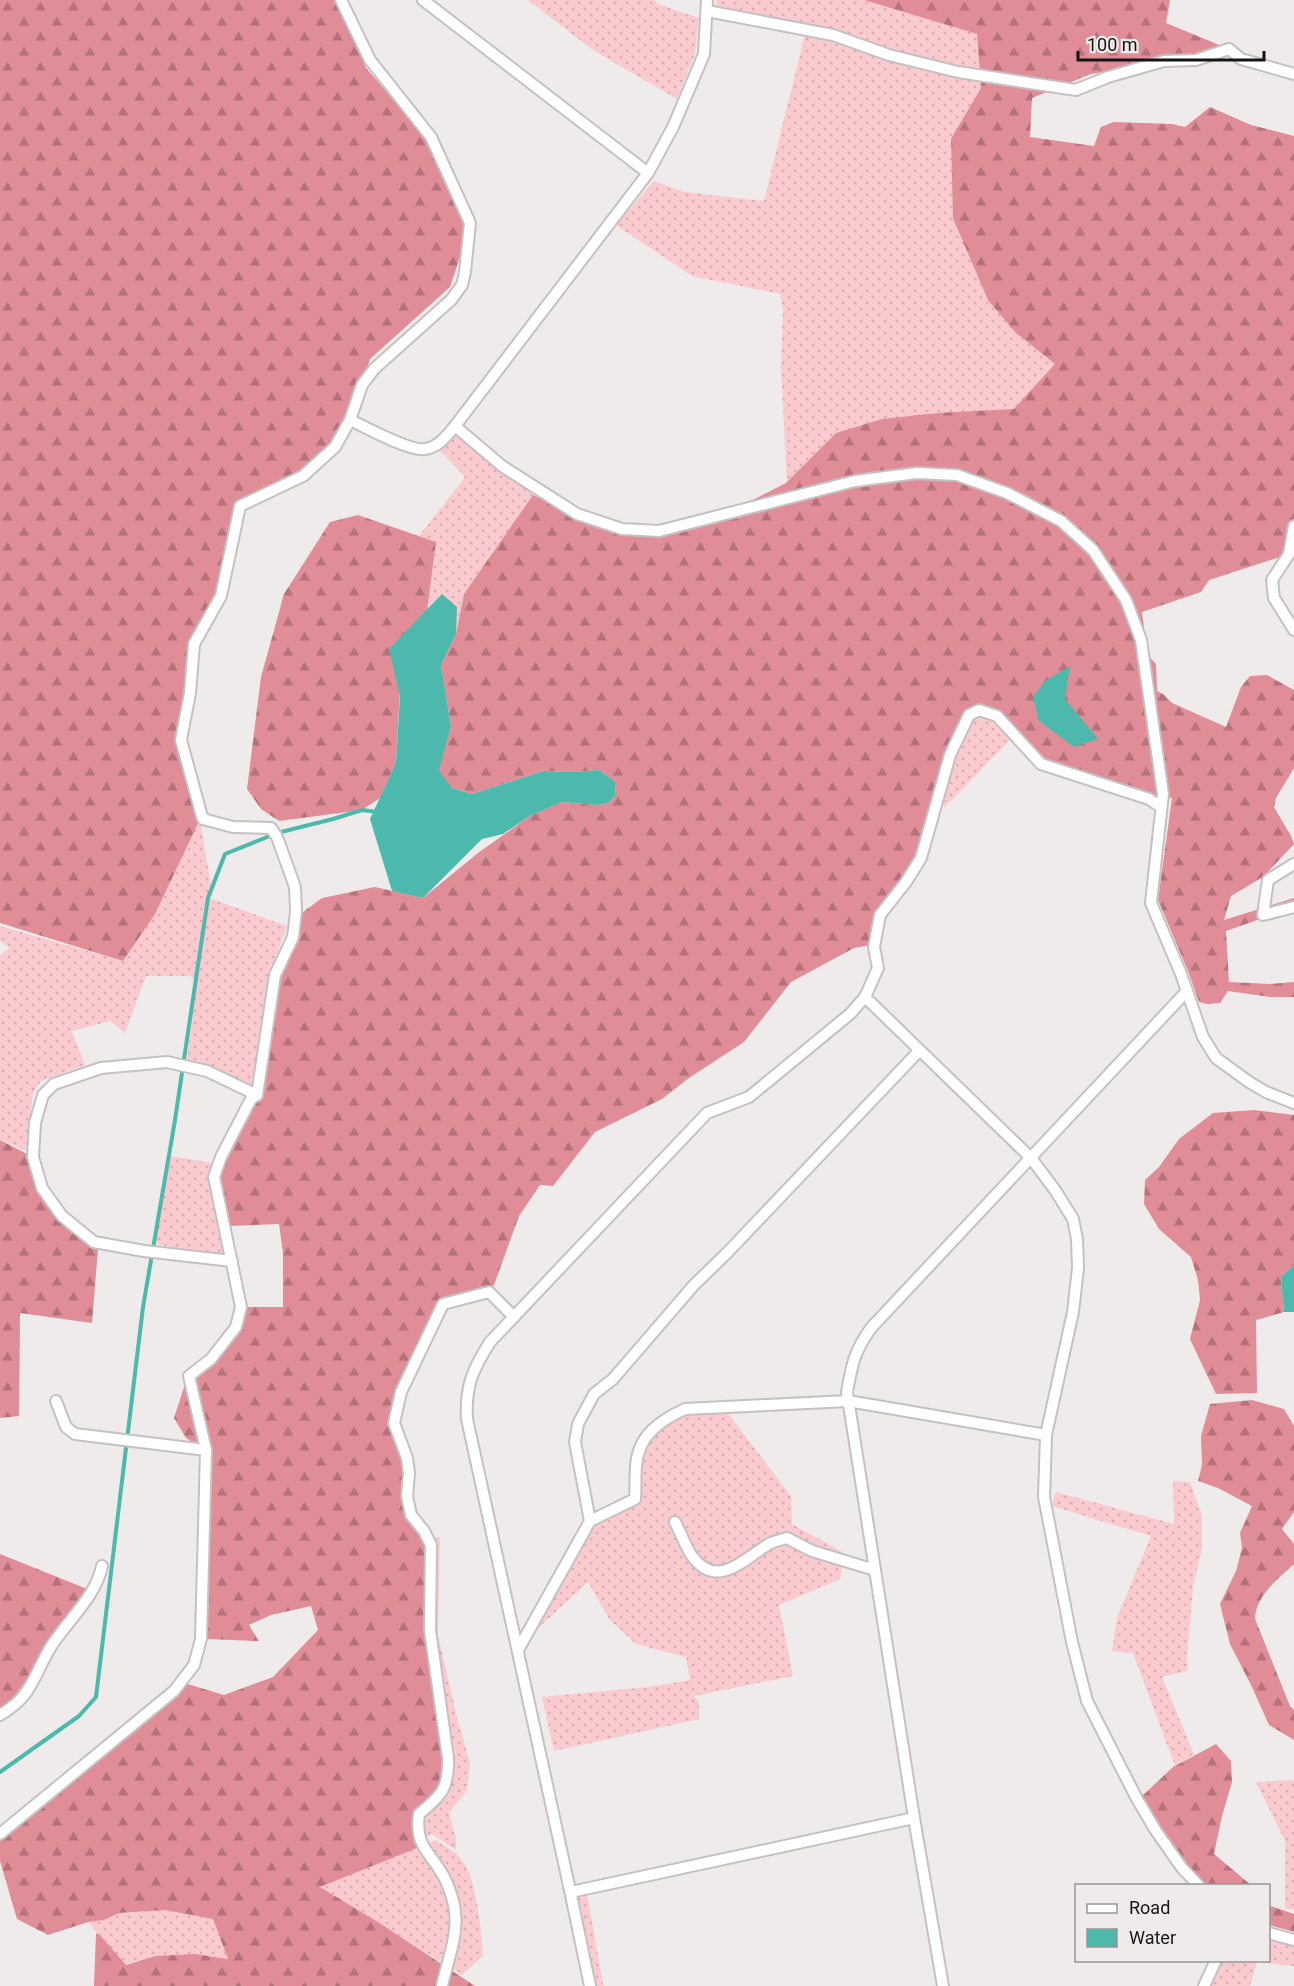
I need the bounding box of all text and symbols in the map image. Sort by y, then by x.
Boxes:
scale bar [1078,24,1264,62]
text: 100 m [1087,34,1138,55]
legend [1075,1884,1270,1962]
text: Road [1129,1897,1170,1918]
text: Water [1129,1927,1176,1948]

